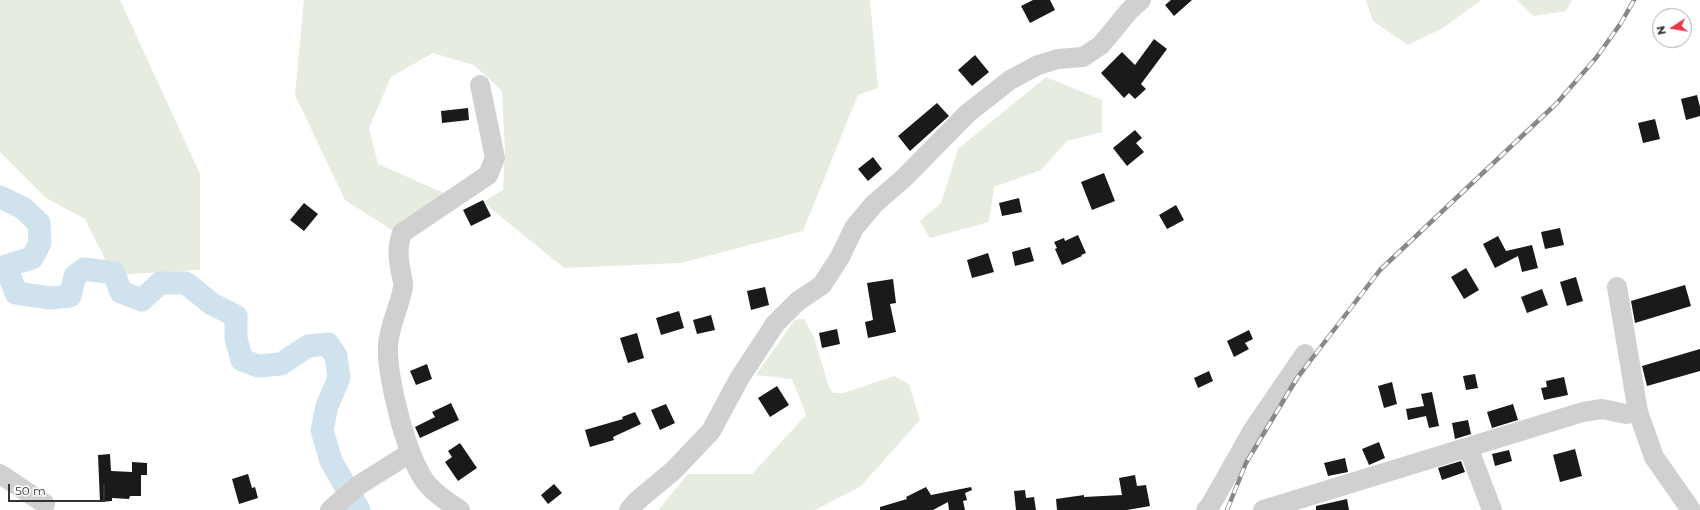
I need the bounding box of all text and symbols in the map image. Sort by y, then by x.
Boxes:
north arrow [1652,8,1692,48]
text: N [1653,24,1669,36]
scale bar [10,476,107,502]
text: 50 m [15,483,46,498]

